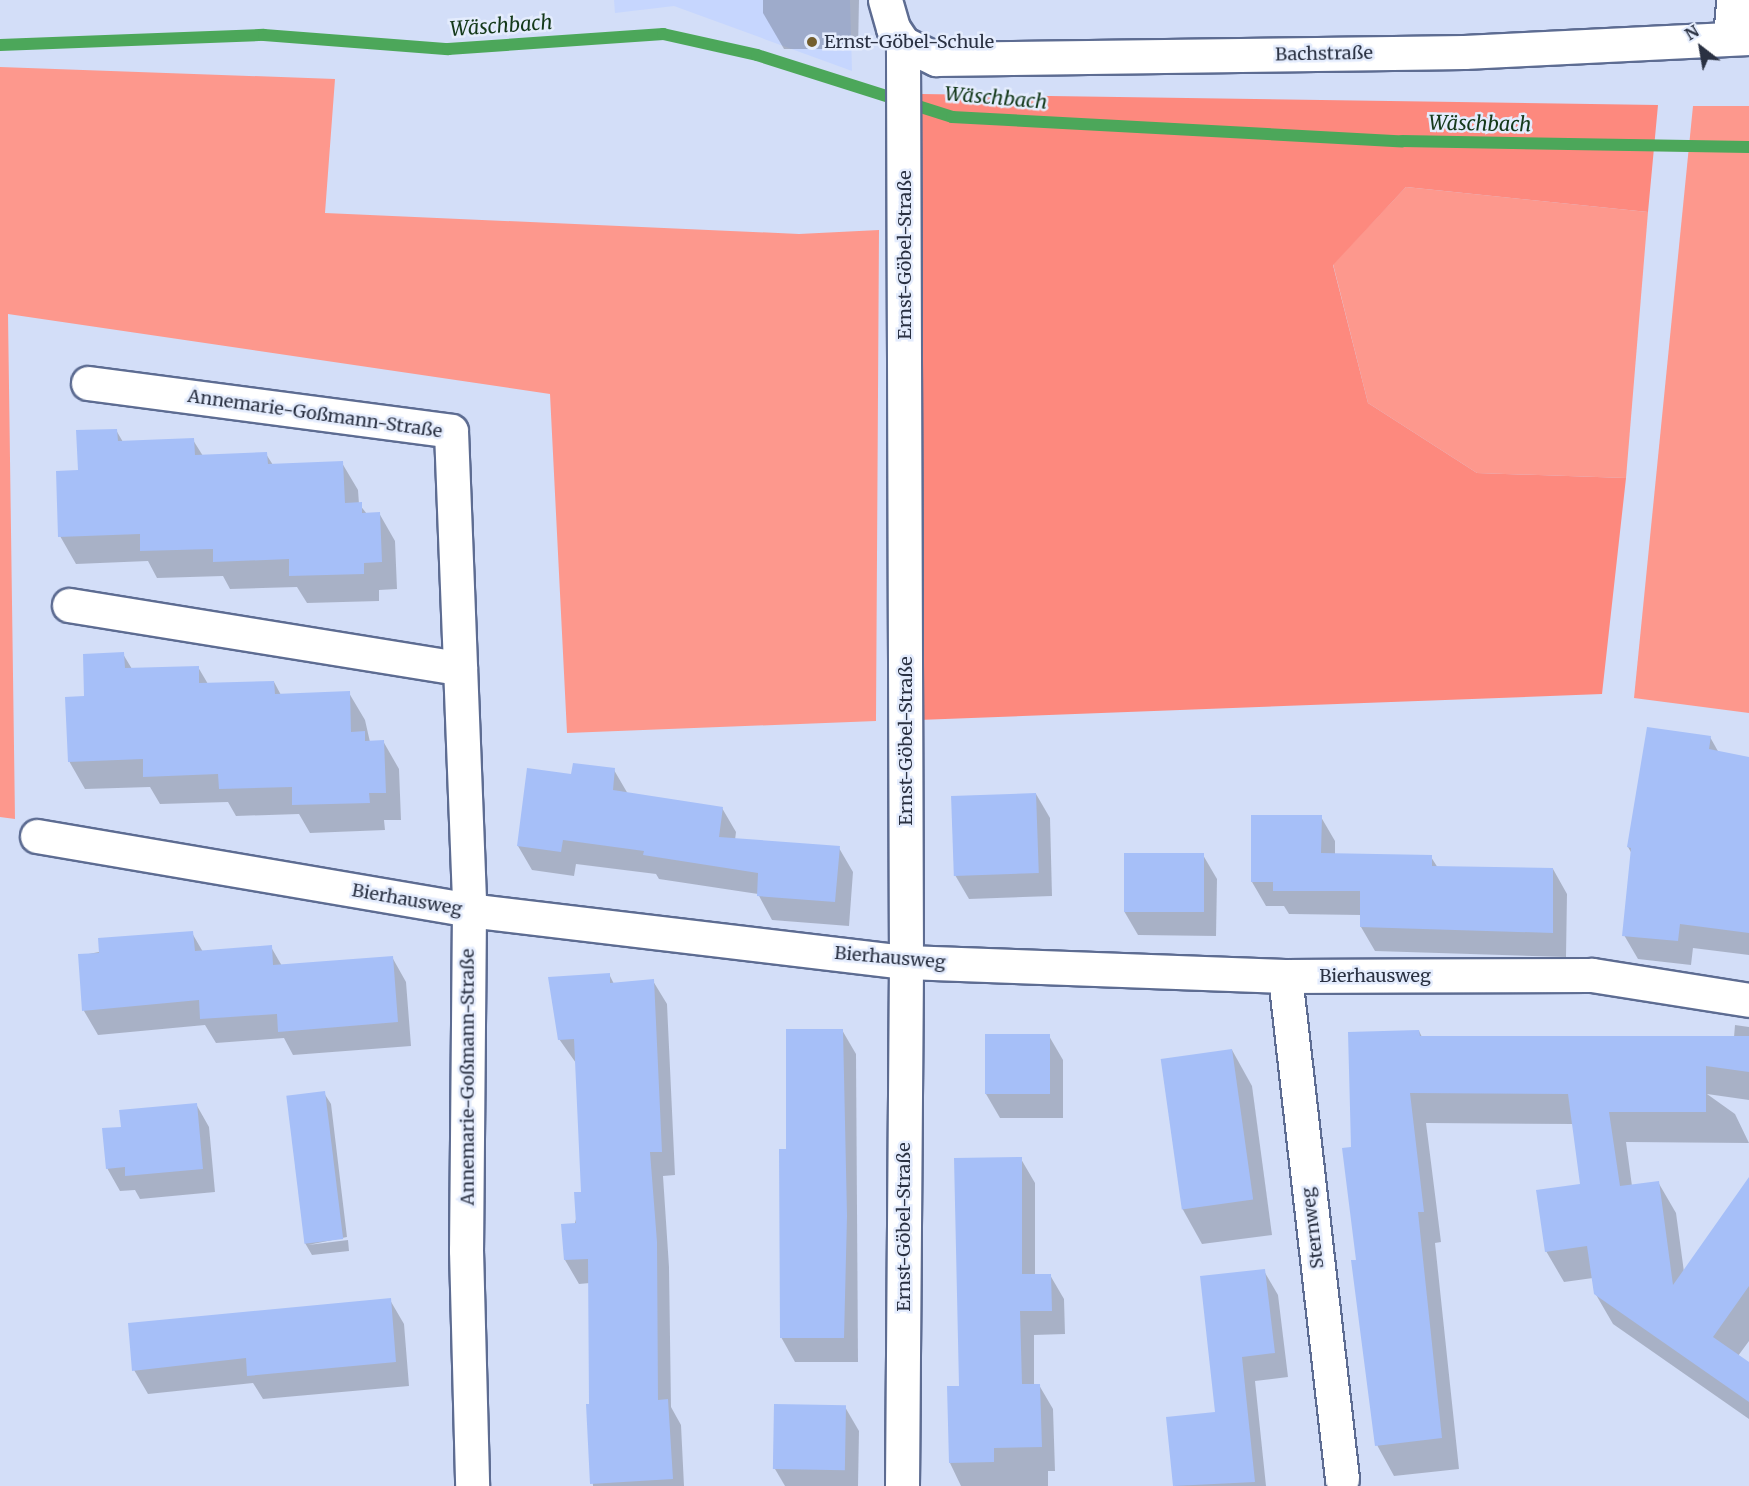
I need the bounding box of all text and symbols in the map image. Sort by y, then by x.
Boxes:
water label: Wäschbach [449,9,553,41]
north arrow [1671,18,1731,78]
text: N [1681,21,1702,44]
place label: Ernst-Göbel-Schule [824,31,994,53]
marker: Ernst-Göbel-Schule [805,35,819,49]
street label: Bachstraße [1275,42,1373,66]
water label: Wäschbach [944,81,1048,113]
water label: Wäschbach [1428,110,1532,136]
street label: Ernst-Göbel-Straße [894,170,916,340]
street label: Annemarie-Goßmann-Straße [186,385,444,443]
street label: Ernst-Göbel-Straße [895,656,917,826]
street label: Bierhausweg [350,880,464,920]
street label: Bierhausweg [833,942,947,974]
street label: Annemarie-Goßmann-Straße [457,949,479,1205]
street label: Bierhausweg [1319,965,1431,987]
street label: Ernst-Göbel-Straße [893,1142,915,1312]
street label: Sternweg [1297,1186,1329,1270]

